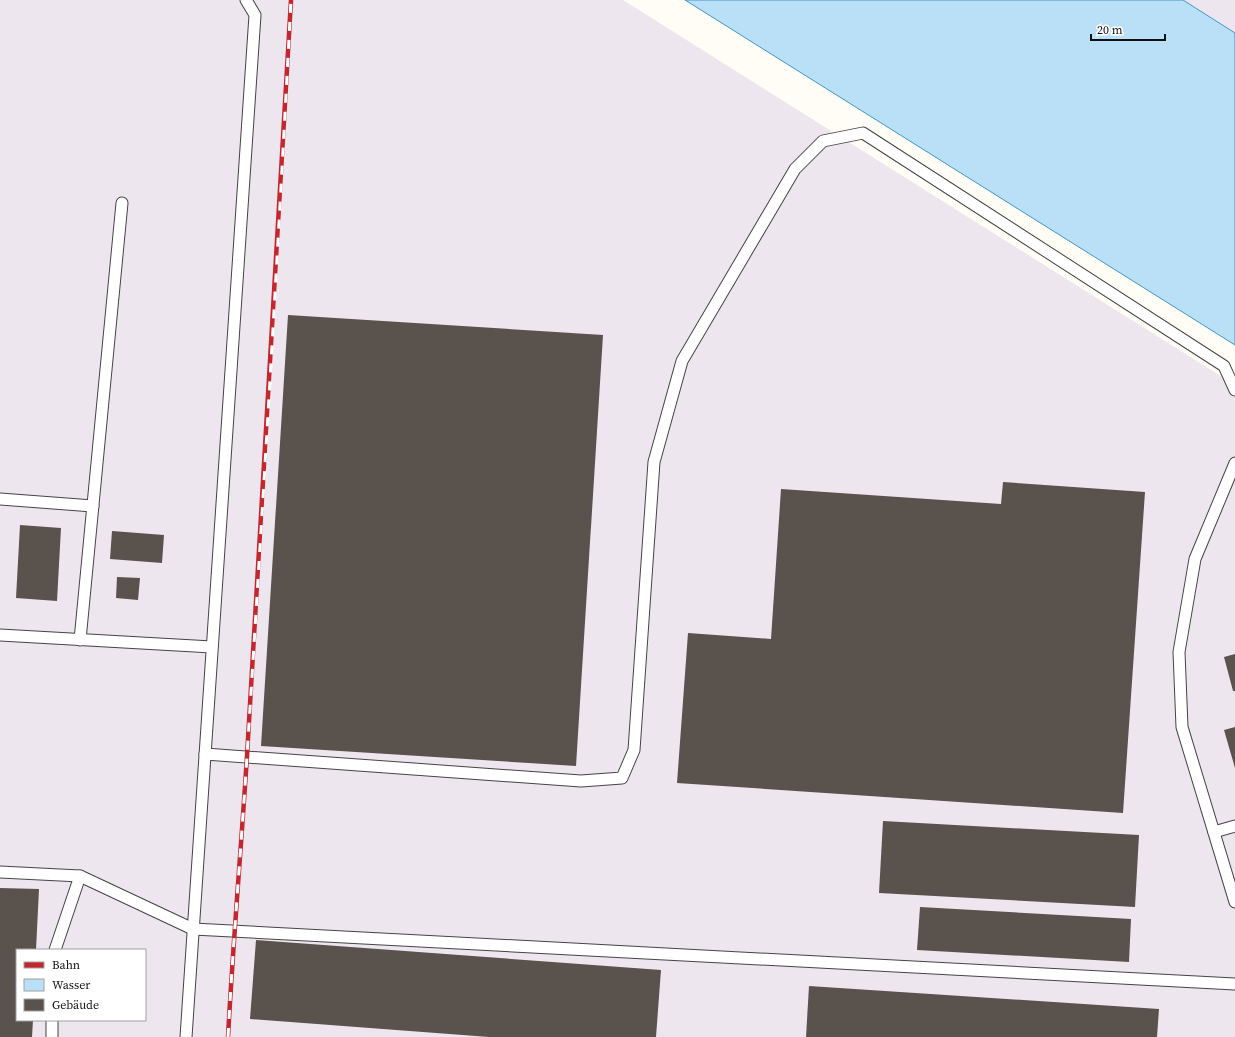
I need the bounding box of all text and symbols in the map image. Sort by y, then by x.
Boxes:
scale bar [1091,16,1165,42]
text: 20 m [1097,22,1123,38]
legend [16,949,146,1021]
text: Bahn [52,957,80,973]
text: Wasser [52,977,90,993]
text: Gebäude [52,997,99,1013]

